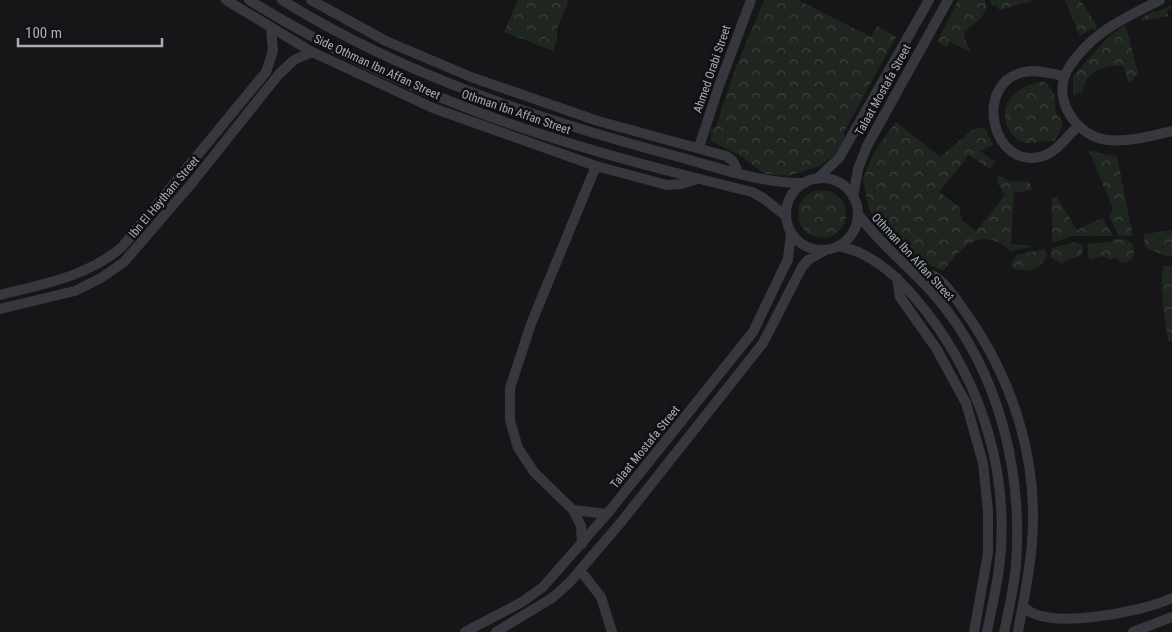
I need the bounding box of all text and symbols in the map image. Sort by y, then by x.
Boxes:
scale bar [18,15,161,47]
street label: Ahmed Orabi Street [690,23,734,115]
text: 100 m [25,24,62,42]
street label: Side Othman Ibn Affan Street [312,32,443,103]
street label: Talaat Mostafa Street [852,42,914,138]
street label: Othman Ibn Affan Street [460,87,573,137]
street label: Ibn El Haytham Street [126,153,202,241]
street label: Othman Ibn Affan Street [869,210,957,304]
street label: Talaat Mostafa Street [607,403,683,491]

